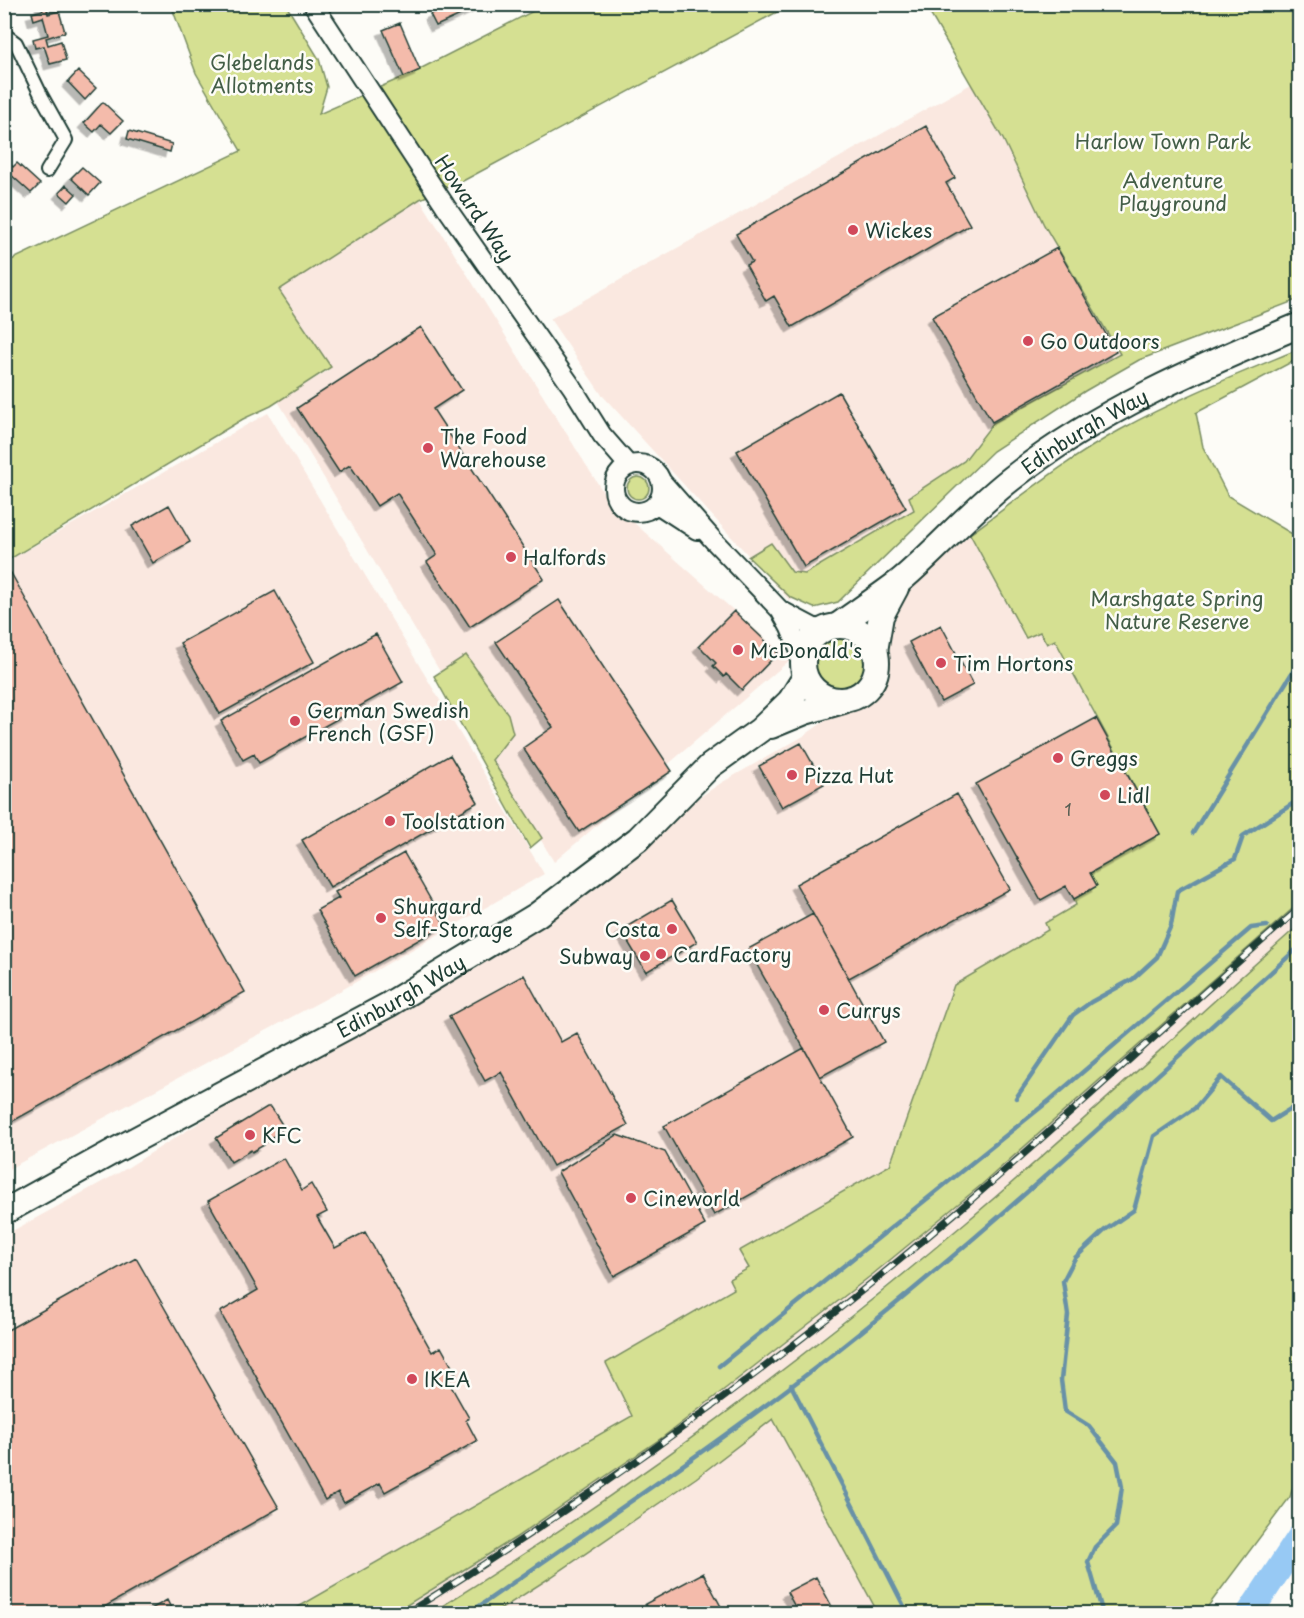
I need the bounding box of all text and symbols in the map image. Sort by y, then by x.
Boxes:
park label: Glebelands Allotments [210,47,314,100]
park label: Harlow Town Park [1075,126,1251,156]
street label: Howard Way [428,148,522,268]
park label: Adventure Playground [1119,165,1227,218]
place label: Wickes [865,215,932,245]
marker: Wickes [846,223,860,237]
place label: Go Outdoors [1040,326,1160,356]
marker: Go Outdoors [1021,334,1035,348]
street label: Edinburgh Way [1014,381,1153,481]
place label: The Food Warehouse [440,421,547,474]
marker: The Food Warehouse [421,441,435,455]
place label: Halfords [523,542,606,572]
marker: Halfords [504,550,518,564]
park label: Marshgate Spring Nature Reserve [1091,583,1263,636]
place label: McDonald's [750,635,862,665]
marker: McDonald's [731,643,745,657]
place label: Tim Hortons [953,648,1073,678]
marker: Tim Hortons [934,656,948,670]
place label: German Swedish French (GSF) [307,695,469,748]
marker: German Swedish French (GSF) [288,714,302,728]
place label: Greggs [1070,743,1138,773]
marker: Greggs [1051,751,1065,765]
place label: Pizza Hut [804,760,894,790]
marker: Pizza Hut [785,768,799,782]
place label: Lidl [1117,780,1150,810]
marker: Lidl [1098,788,1112,802]
house number: 1 [1064,797,1072,821]
place label: Toolstation [402,806,505,836]
marker: Toolstation [383,814,397,828]
place label: Shurgard Self-Storage [393,891,513,944]
marker: Shurgard Self-Storage [374,911,388,925]
place label: Costa [604,914,661,944]
marker: Costa [665,922,679,936]
place label: CardFactory [673,939,791,969]
place label: Subway [559,941,633,971]
street label: Edinburgh Way [331,947,471,1045]
marker: CardFactory [654,947,668,961]
marker: Subway [638,949,652,963]
place label: Currys [836,995,901,1025]
marker: Currys [817,1003,831,1017]
place label: KFC [262,1120,302,1150]
marker: KFC [243,1128,257,1142]
place label: Cineworld [643,1183,740,1213]
marker: Cineworld [624,1191,638,1205]
place label: IKEA [424,1364,471,1394]
marker: IKEA [405,1372,419,1386]

